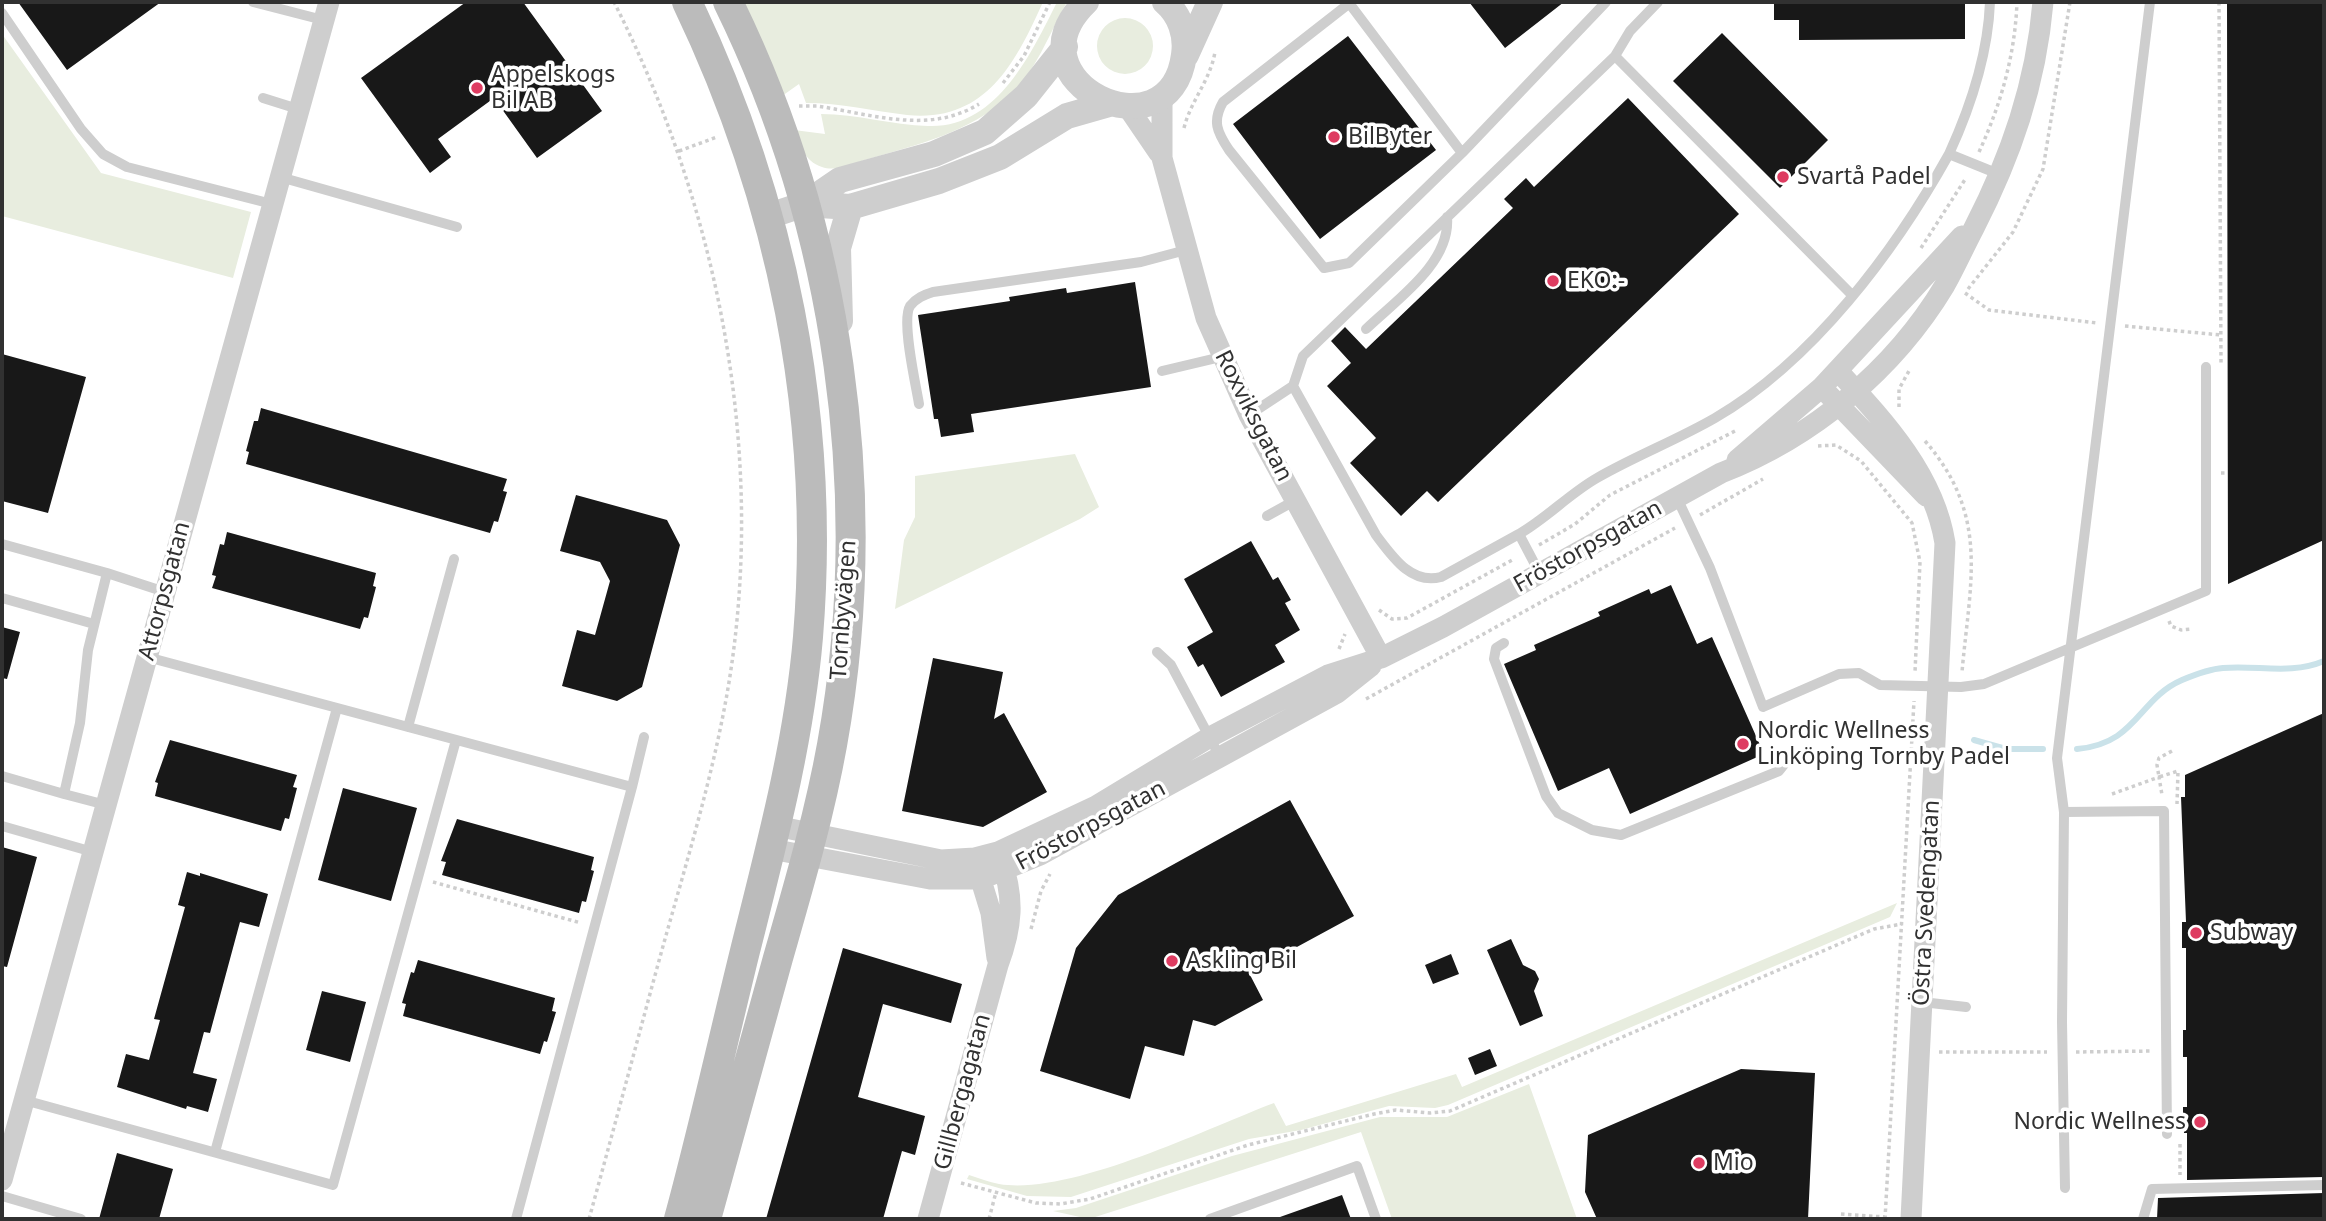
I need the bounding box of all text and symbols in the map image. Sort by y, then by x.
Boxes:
place label: Appelskogs Bil AB [491,61,615,115]
marker: Appelskogs Bil AB [469,80,485,96]
place label: BilByter [1348,123,1432,151]
marker: BilByter [1326,129,1342,145]
place label: Svartå Padel [1797,163,1931,191]
marker: Svartå Padel [1775,169,1791,185]
place label: EKO:- [1567,267,1625,295]
marker: EKO:- [1545,273,1561,289]
street label: Roxviksgatan [1208,346,1298,486]
street label: Fröstorpsgatan [1509,495,1667,599]
street label: Attorpsgatan [133,519,197,663]
street label: Tornbyvägen [825,539,863,681]
place label: Nordic Wellness Linköping Tornby Padel [1757,717,2010,771]
marker: Nordic Wellness Linköping Tornby Padel [1735,736,1751,752]
street label: Fröstorpsgatan [1012,775,1170,877]
street label: Östra Svedengatan [1908,799,1946,1007]
place label: Subway [2210,919,2293,947]
marker: Subway [2188,925,2204,941]
place label: Askling Bil [1186,947,1297,975]
marker: Askling Bil [1164,953,1180,969]
street label: Gillbergagatan [929,1011,997,1173]
place label: Nordic Wellness [2013,1108,2186,1136]
marker: Nordic Wellness [2192,1114,2208,1130]
place label: Mio [1713,1149,1754,1177]
marker: Mio [1691,1155,1707,1171]

